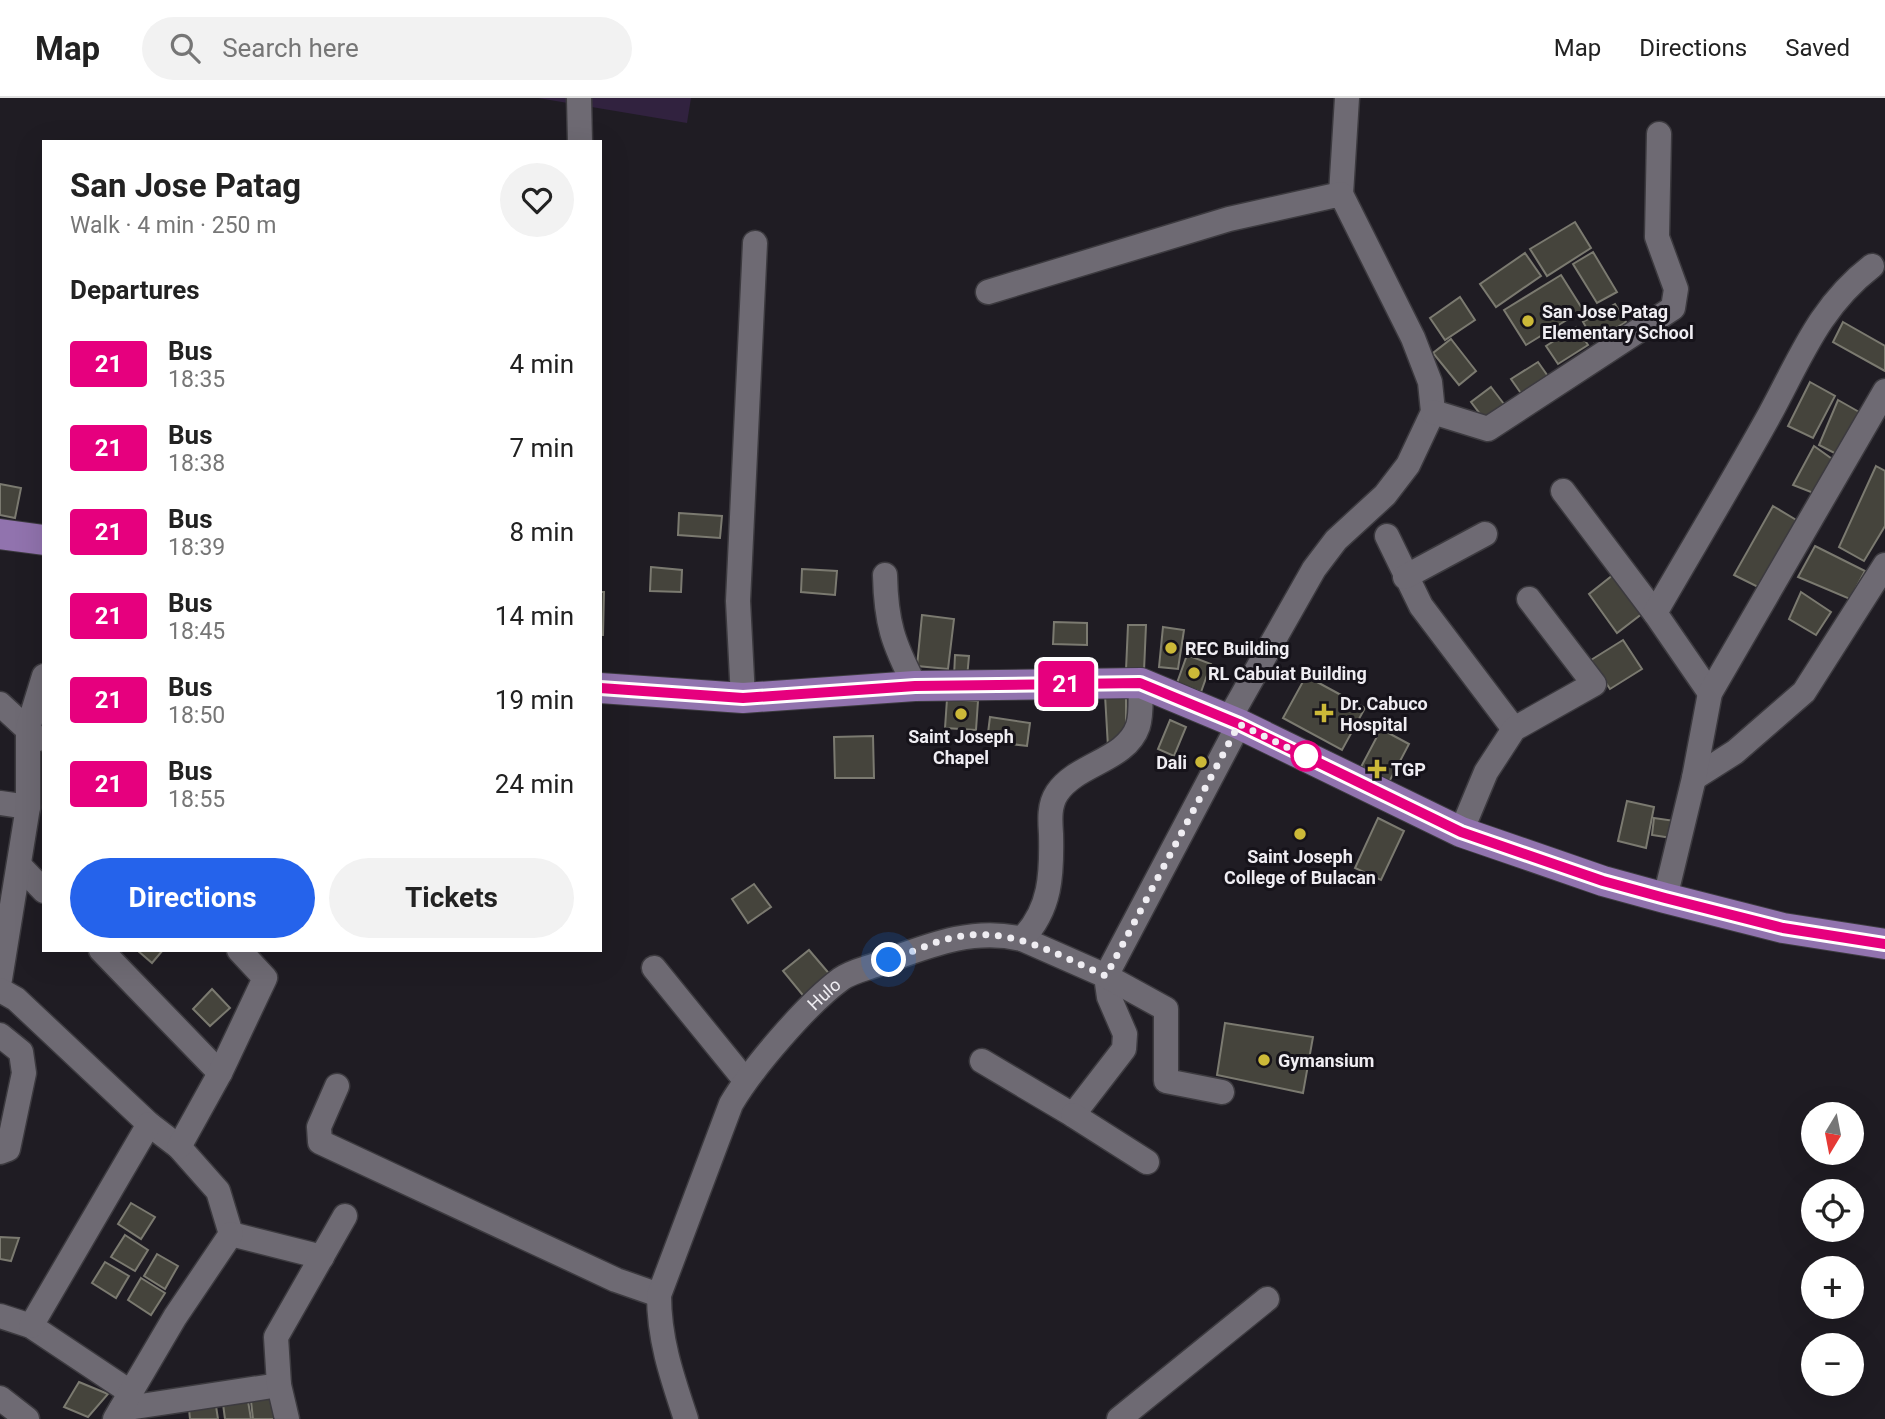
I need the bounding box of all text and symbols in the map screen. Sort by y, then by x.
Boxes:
search box [142,17,632,80]
text: Map [35,29,100,68]
icon: search [166,29,204,67]
text: Search here [222,33,359,63]
text: Map [1554,34,1601,62]
text: Directions [1639,34,1747,62]
text: Saved [1785,34,1850,62]
button: heart [500,163,574,237]
text: San Jose Patag [70,166,301,205]
text: Walk · 4 min · 250 m [70,212,276,239]
text: Departures [70,275,200,305]
place label: San Jose Patag Elementary School [1542,301,1694,343]
marker: San Jose Patag Elementary School [1520,313,1536,329]
text: Bus [168,336,213,366]
text: 4 min [509,349,574,379]
text: 21 [95,350,122,378]
text: 18:35 [168,366,225,393]
text: Bus [168,420,213,450]
text: 7 min [509,433,574,463]
text: 21 [95,434,122,462]
text: 18:38 [168,450,225,477]
text: Bus [168,504,213,534]
text: 8 min [509,517,574,547]
text: 21 [95,518,122,546]
text: 18:39 [168,534,225,561]
text: Bus [168,588,213,618]
text: 14 min [495,601,574,631]
text: 21 [95,602,122,630]
text: 18:45 [168,618,225,645]
place label: REC Building [1185,638,1289,659]
marker: REC Building [1163,640,1179,656]
line badge: 21 [1034,661,1098,707]
place label: RL Cabuiat Building [1208,663,1367,684]
marker: RL Cabuiat Building [1186,665,1202,681]
text: 21 [1052,670,1080,698]
text: Bus [168,672,213,702]
text: 19 min [495,685,574,715]
text: 21 [95,686,122,714]
place label: Dr. Cabuco Hospital [1340,693,1428,735]
text: 18:50 [168,702,225,729]
marker: Dr. Cabuco Hospital [1314,703,1334,723]
marker: Saint Joseph Chapel [953,706,969,722]
place label: Saint Joseph Chapel [908,726,1014,768]
unlabelled marker [1291,741,1321,771]
place label: Dali [1156,752,1187,773]
marker: Dali [1193,754,1209,770]
text: Bus [168,756,213,786]
place label: TGP [1391,759,1426,780]
marker: TGP [1369,761,1385,777]
text: 24 min [495,769,574,799]
text: 21 [95,770,122,798]
text: 18:55 [168,786,225,813]
marker: Saint Joseph College of Bulacan [1292,826,1308,842]
place label: Saint Joseph College of Bulacan [1224,846,1376,888]
button: Directions [70,858,315,938]
button: Tickets [329,858,574,938]
your location [871,942,906,977]
street label: Hulo [803,973,844,1014]
place label: Gymansium [1278,1050,1374,1071]
marker: Gymansium [1256,1052,1272,1068]
north arrow [1801,1102,1864,1166]
map controls [1801,1102,1864,1396]
button: locate [1801,1179,1864,1242]
button: + [1801,1256,1864,1319]
button: − [1801,1333,1864,1396]

